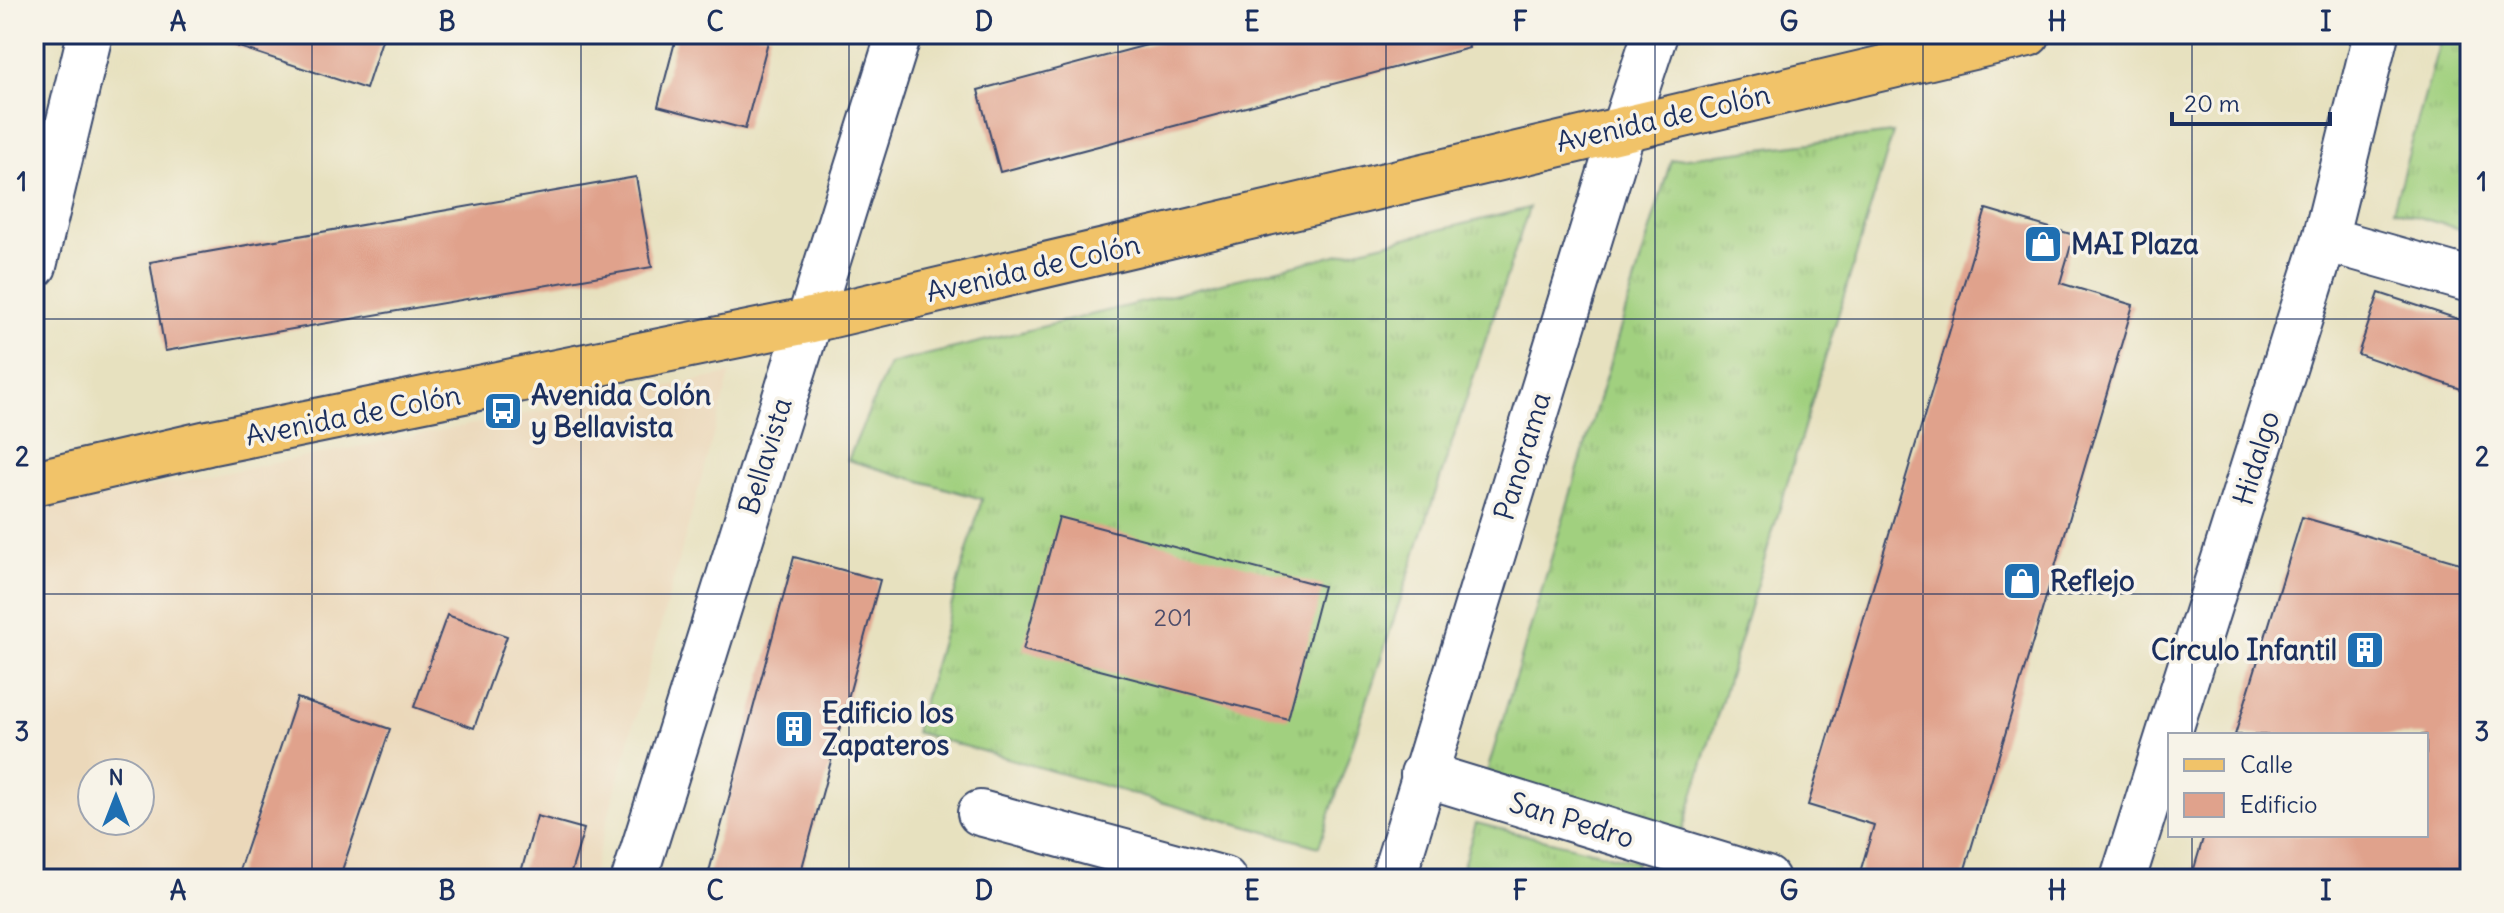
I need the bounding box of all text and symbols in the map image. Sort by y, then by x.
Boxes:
text: A [170,5,187,38]
text: B [438,5,456,38]
text: C [706,5,724,38]
text: D [975,5,993,38]
text: E [1244,5,1260,38]
text: F [1513,5,1528,38]
text: G [1780,5,1799,38]
text: H [2048,5,2066,38]
text: I [2320,5,2332,38]
street label: Avenida de Colón [1553,76,1773,160]
scale bar [2172,76,2330,126]
text: 20 m [2184,88,2240,118]
text: 1 [17,165,27,198]
text: 1 [2477,165,2487,198]
shop icon: MAI Plaza [2022,223,2064,265]
street label: Avenida de Colón [923,226,1143,310]
place label: MAI Plaza [2071,226,2199,262]
street label: Avenida de Colón [242,377,464,453]
place label: Avenida Colón y Bellavista [531,377,711,445]
street label: Panorama [1486,388,1558,524]
bus stop icon: Avenida Colón y Bellavista [482,390,524,432]
street label: Bellavista [730,393,800,519]
street label: Hidalgo [2225,407,2287,509]
text: 2 [15,440,29,473]
text: 2 [2475,440,2489,473]
shop icon: Reflejo [2001,560,2043,602]
place label: Reflejo [2050,563,2135,599]
house number: 201 [1154,602,1192,632]
building icon: Círculo Infantil [2344,629,2386,671]
place label: Círculo Infantil [2151,632,2337,668]
place label: Edificio los Zapateros [822,695,954,763]
building icon: Edificio los Zapateros [773,708,815,750]
text: 3 [15,715,29,748]
text: 3 [2475,715,2489,748]
legend [2168,733,2428,837]
text: Calle [2240,749,2293,779]
north arrow [76,757,156,837]
text: N [108,763,124,791]
street label: San Pedro [1505,784,1639,856]
text: Edificio [2240,789,2318,819]
text: A [170,874,187,907]
text: B [438,874,456,907]
text: C [706,874,724,907]
text: D [975,874,993,907]
text: E [1244,874,1260,907]
text: F [1513,874,1528,907]
text: G [1780,874,1799,907]
text: H [2048,874,2066,907]
text: I [2320,874,2332,907]

